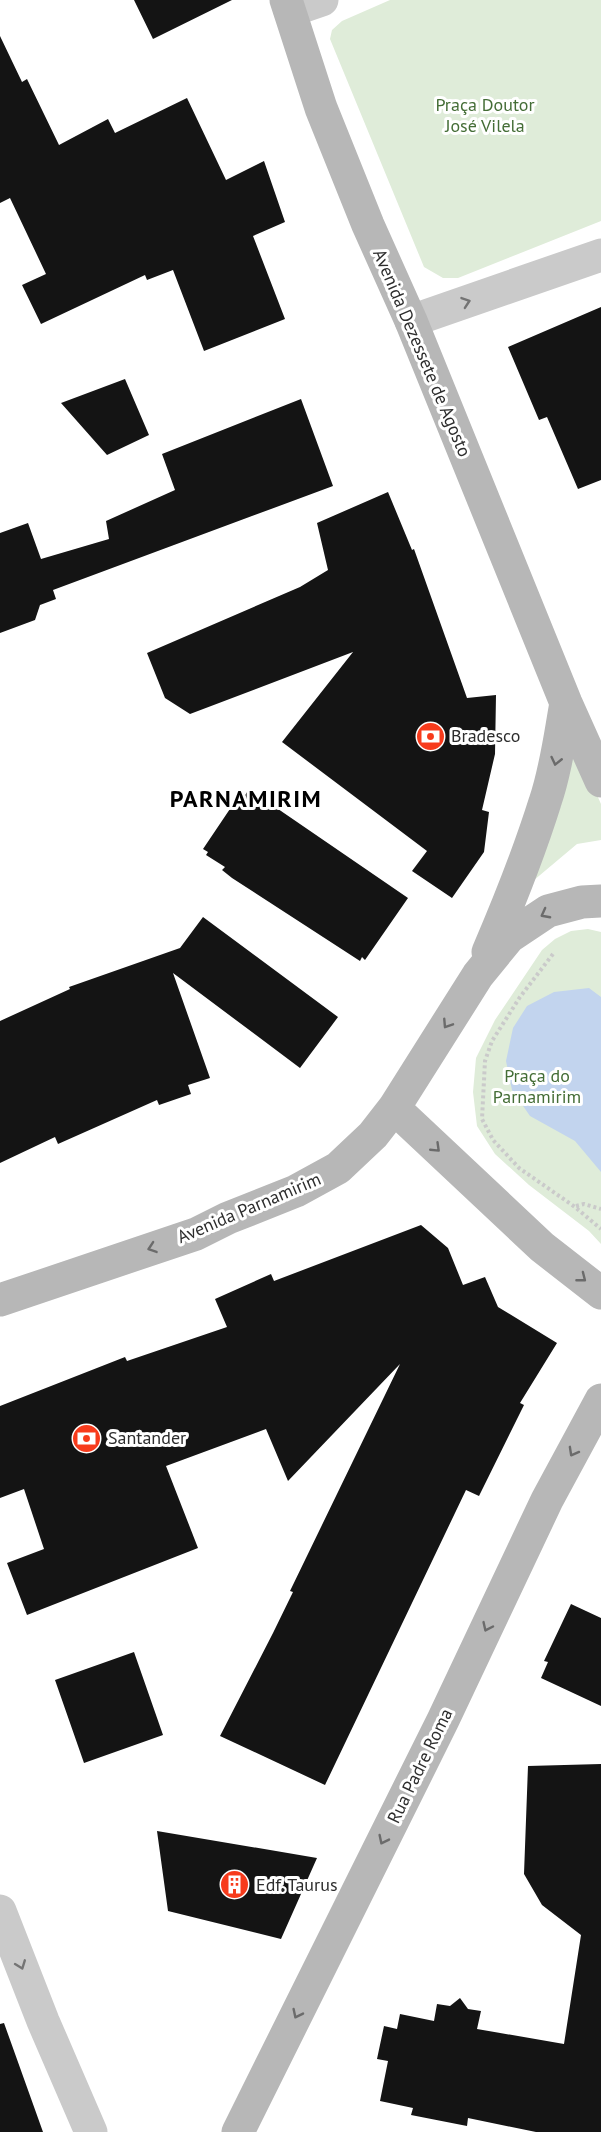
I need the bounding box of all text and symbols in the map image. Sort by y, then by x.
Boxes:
park label: Praça Doutor José Vilela [435,93,535,137]
street label: Avenida Dezessete de Agosto [368,246,477,460]
one-way arrow [460,296,471,309]
bank icon: Bradesco [414,720,446,752]
place label: Bradesco [451,724,520,747]
one-way arrow [550,755,563,765]
district label: PARNAMIRIM [170,783,322,814]
one-way arrow [541,907,551,918]
one-way arrow [443,1018,454,1029]
park label: Praça do Parnamirim [493,1064,581,1108]
one-way arrow [430,1141,440,1152]
street label: Avenida Parnamirim [173,1167,324,1248]
one-way arrow [147,1241,158,1254]
one-way arrow [575,1270,586,1281]
bank icon: Santander [71,1422,103,1454]
place label: Santander [108,1426,186,1449]
one-way arrow [569,1446,580,1456]
one-way arrow [483,1620,495,1631]
street label: Rua Padre Roma [382,1705,457,1827]
one-way arrow [379,1833,391,1844]
building icon: Edf. Taurus [219,1869,251,1901]
place label: Edf. Taurus [256,1873,337,1896]
one-way arrow [14,1959,26,1970]
one-way arrow [292,2008,304,2019]

